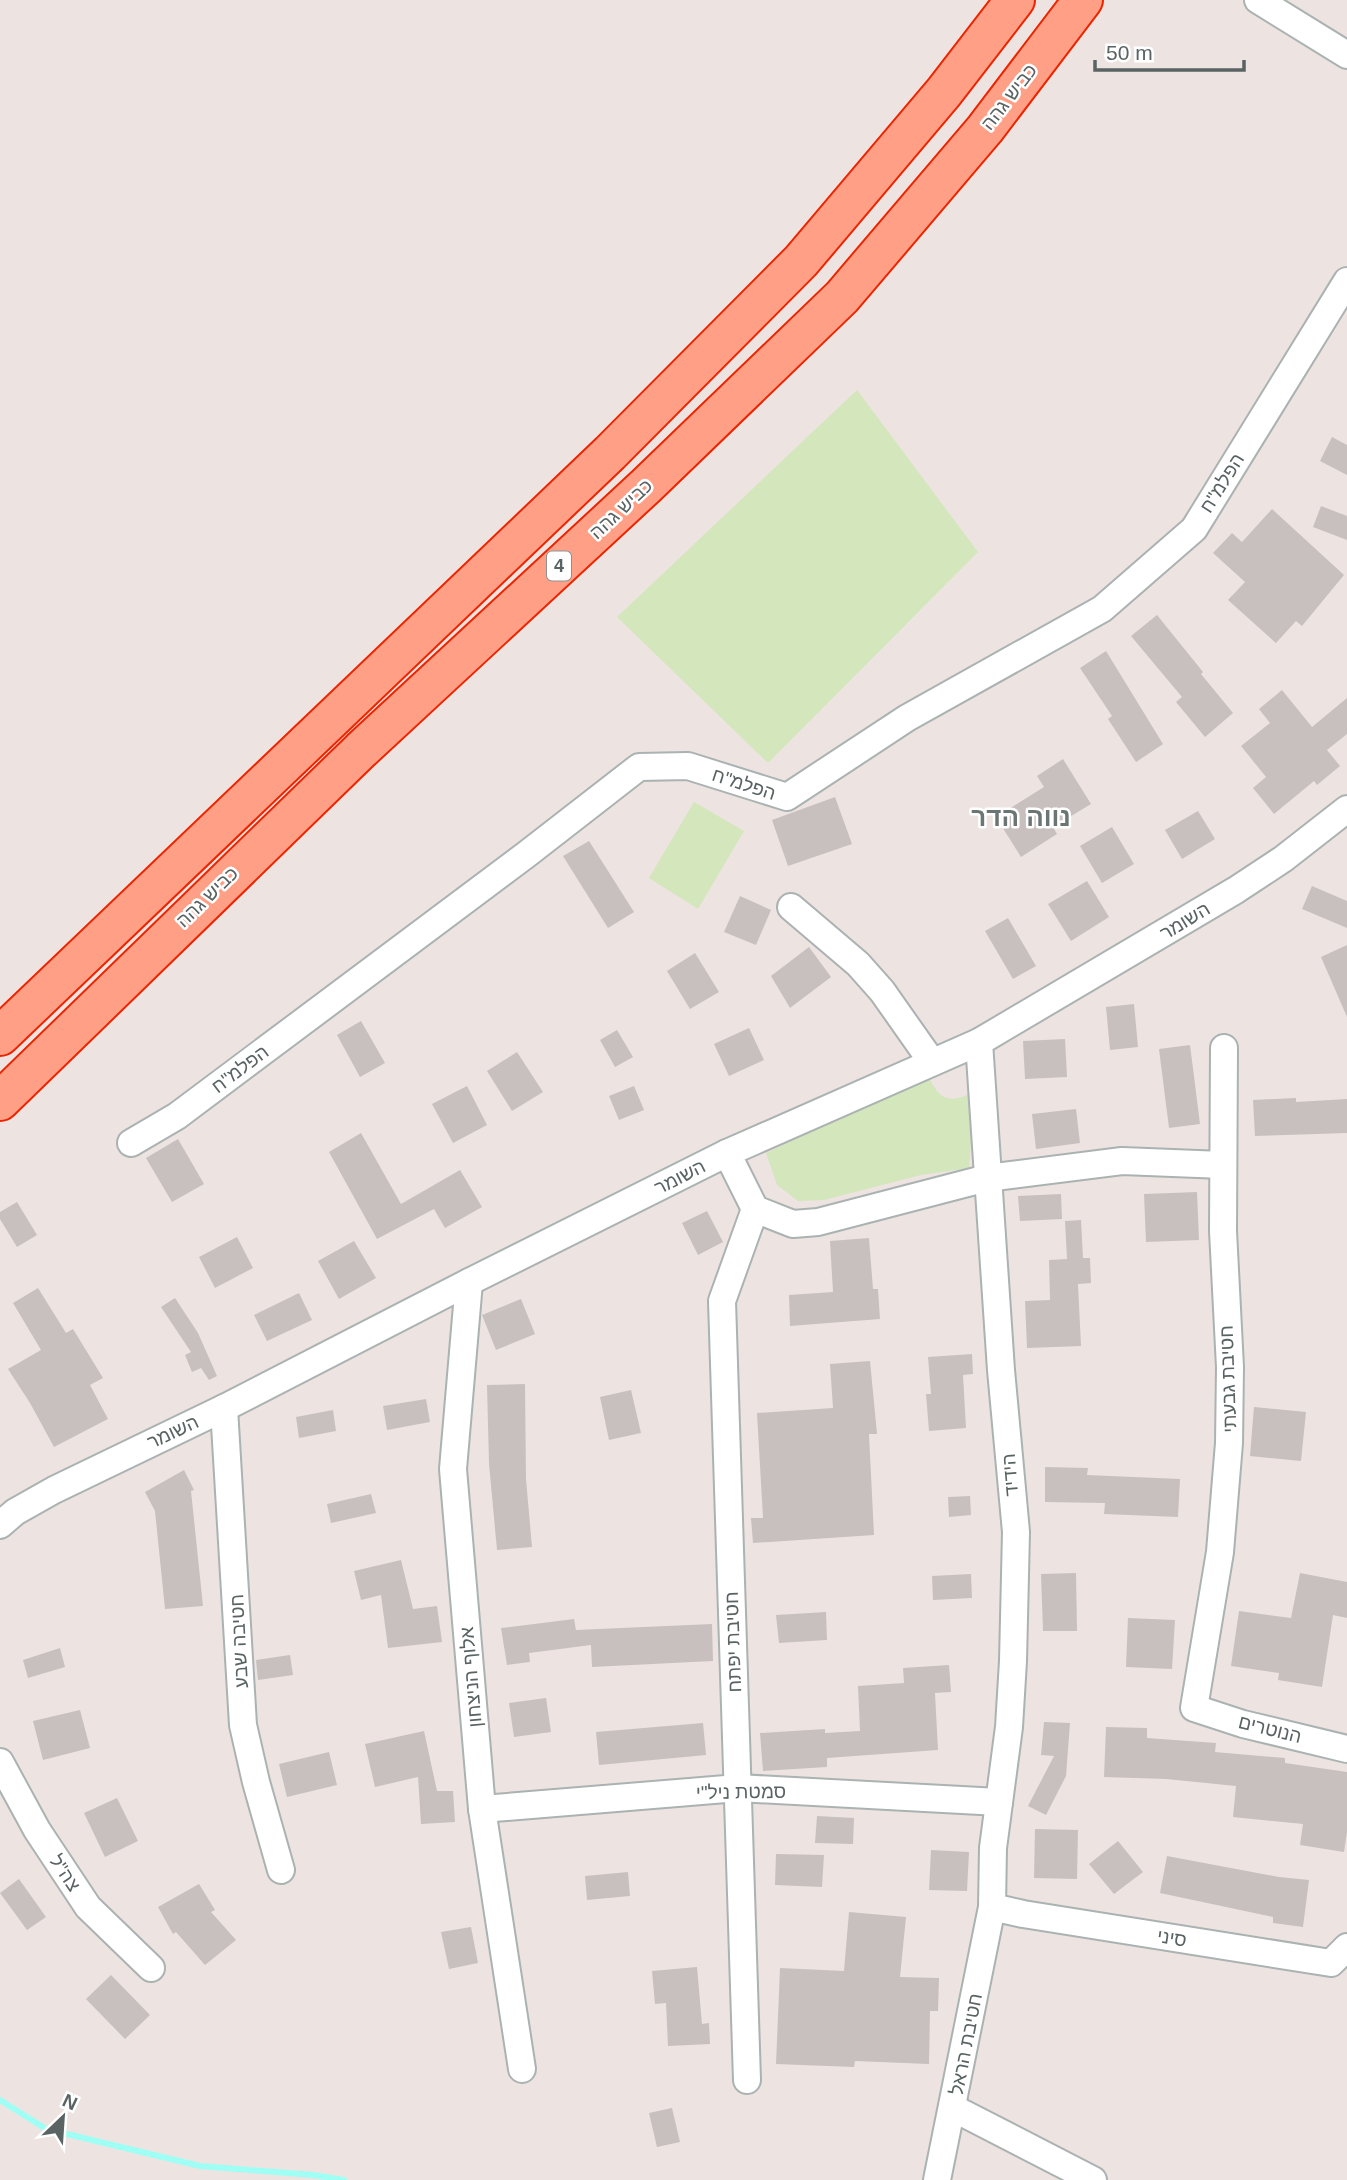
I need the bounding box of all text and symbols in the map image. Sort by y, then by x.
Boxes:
scale bar [1095,28,1244,72]
text: 50 m [1106,41,1153,64]
street label: כביש גהה [977,60,1041,134]
street label: הפלמ"ח [1196,450,1248,516]
street label: כביש גהה [585,475,657,543]
road number: 4 [547,552,571,580]
street label: הפלמ"ח [710,764,778,804]
district label: נווה הדר [971,802,1071,832]
street label: כביש גהה [172,863,242,931]
street label: השומר [1156,898,1214,944]
street label: הפלמ"ח [207,1041,273,1097]
street label: השומר [651,1155,709,1199]
street label: חטיבת גבעתי [1216,1325,1240,1433]
street label: השומר [144,1411,202,1453]
street label: הידיד [998,1453,1022,1497]
street label: חטיבת יפתח [721,1591,745,1693]
street label: חטיבה שבע [226,1593,252,1689]
street label: אלוף הניצחון [456,1626,486,1728]
street label: הנוטרים [1236,1711,1304,1747]
street label: סמטת ניל"י [696,1781,786,1803]
street label: צה"ל [45,1851,85,1895]
street label: סיני [1156,1925,1188,1951]
street label: חטיבת הראל [946,1991,986,2097]
north arrow [28,2082,98,2152]
text: N [59,2090,81,2114]

